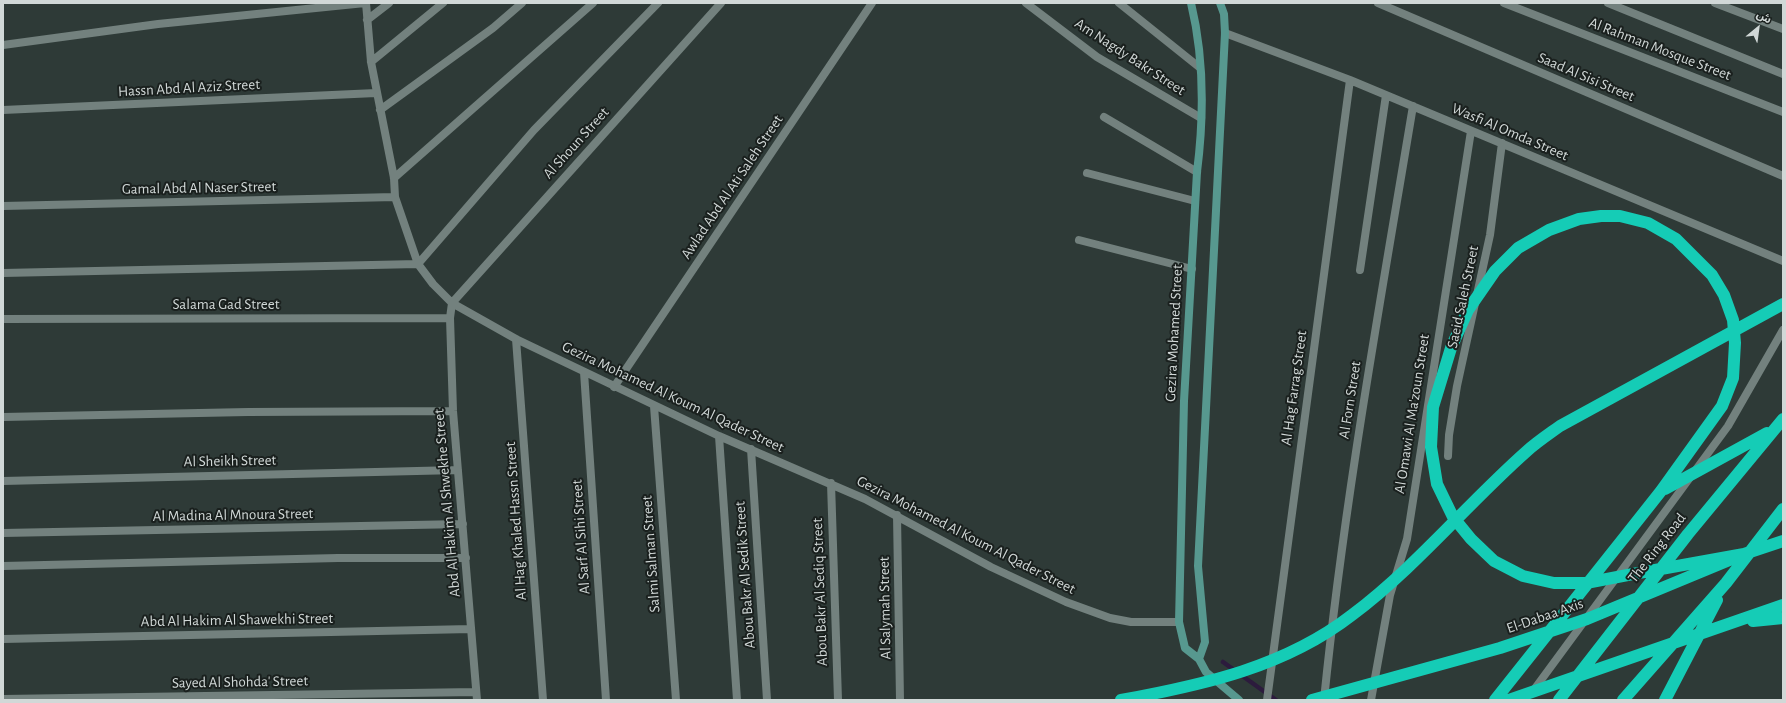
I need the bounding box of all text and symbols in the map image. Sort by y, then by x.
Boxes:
north arrow [1738,8,1778,48]
text: ش [1755,9,1773,26]
street label: Al Rahman Mosque Street [1586,14,1734,84]
street label: Am Nagdy Bakr Street [1071,15,1189,99]
street label: Saad Al Sisi Street [1535,49,1637,105]
street label: Hassn Abd Al Aziz Street [118,75,260,101]
street label: Wasfi Al Omda Street [1449,99,1571,165]
street label: Al Shoun Street [539,104,613,182]
street label: Awlad Abd Al Ati Saleh Street [677,111,787,263]
street label: Gamal Abd Al Naser Street [122,178,276,198]
street label: Saeid Saleh Street [1443,244,1483,350]
street label: Gezira Mohamed Street [1161,264,1187,402]
street label: Salama Gad Street [173,295,279,313]
street label: Al Hag Farrag Street [1277,329,1311,447]
street label: Al Omawi Al Ma'zoun Street [1390,333,1434,495]
street label: Gezira Mohamed Al Koum Al Qader Street [559,338,787,456]
street label: Al Forn Street [1335,360,1365,440]
street label: Abd Al Hakim Al Shwekhe Street [430,408,464,598]
street label: Al Hag Khaled Hassn Street [501,441,531,601]
street label: Al Sheikh Street [184,451,276,471]
street label: Gezira Mohamed Al Koum Al Qader Street [854,472,1078,598]
street label: Al Sarf Al Sihi Street [568,479,594,595]
street label: Salmi Salman Street [638,495,664,613]
street label: Abou Bakr Al Sedik Street [731,501,759,649]
street label: Al Madina Al Mnoura Street [153,505,313,525]
street label: The Ring Road [1624,509,1690,587]
street label: Abou Bakr Al Sediq Street [808,518,832,666]
street label: Al Salymah Street [875,556,895,660]
street label: El-Dabaa Axis [1504,594,1586,638]
street label: Abd Al Hakim Al Shawekhi Street [141,609,333,631]
street label: Sayed Al Shohda' Street [172,672,308,692]

